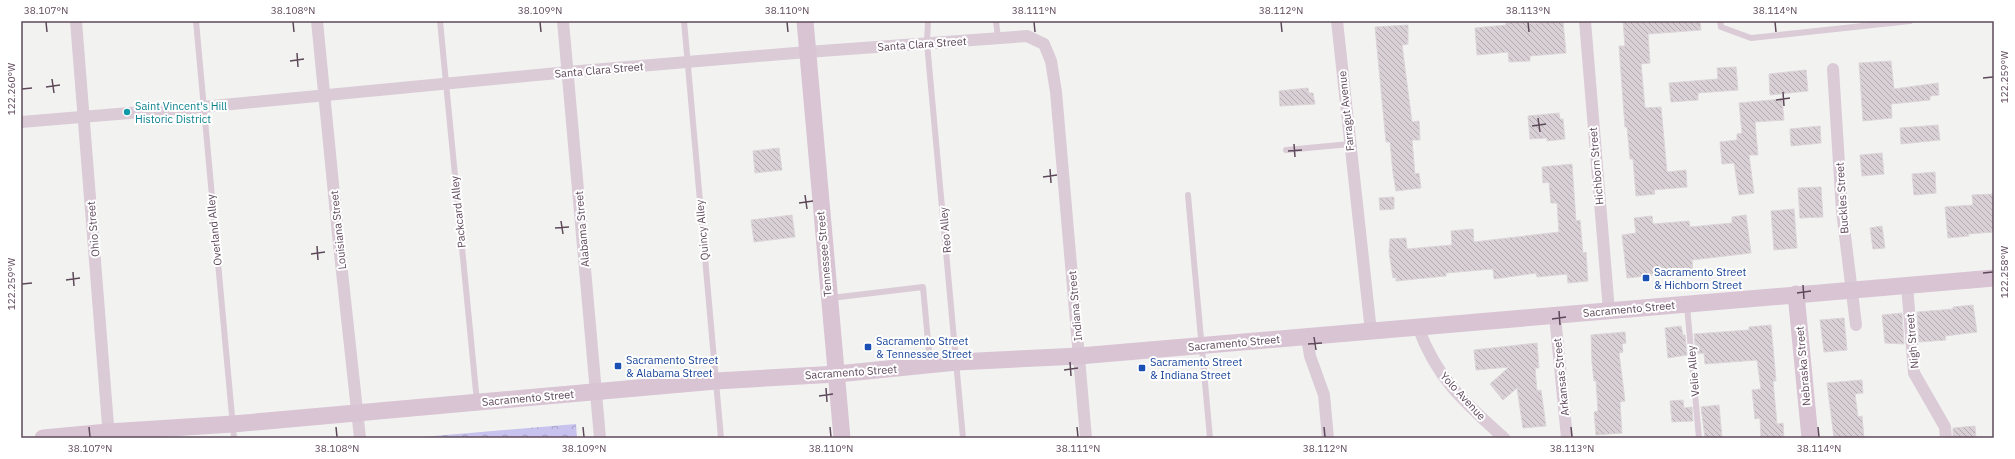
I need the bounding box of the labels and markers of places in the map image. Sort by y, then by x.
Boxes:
place label: Saint Vincent's Hill Historic District [135,99,227,126]
marker: Saint Vincent's Hill Historic District [122,107,132,117]
place label: Sacramento Street & Hichborn Street [1654,265,1746,292]
marker: Sacramento Street & Hichborn Street [1641,273,1651,283]
place label: Sacramento Street & Tennessee Street [876,334,972,361]
marker: Sacramento Street & Tennessee Street [863,342,873,352]
place label: Sacramento Street & Alabama Street [626,353,718,380]
place label: Sacramento Street & Indiana Street [1150,355,1242,382]
marker: Sacramento Street & Alabama Street [613,361,623,371]
marker: Sacramento Street & Indiana Street [1137,363,1147,373]

